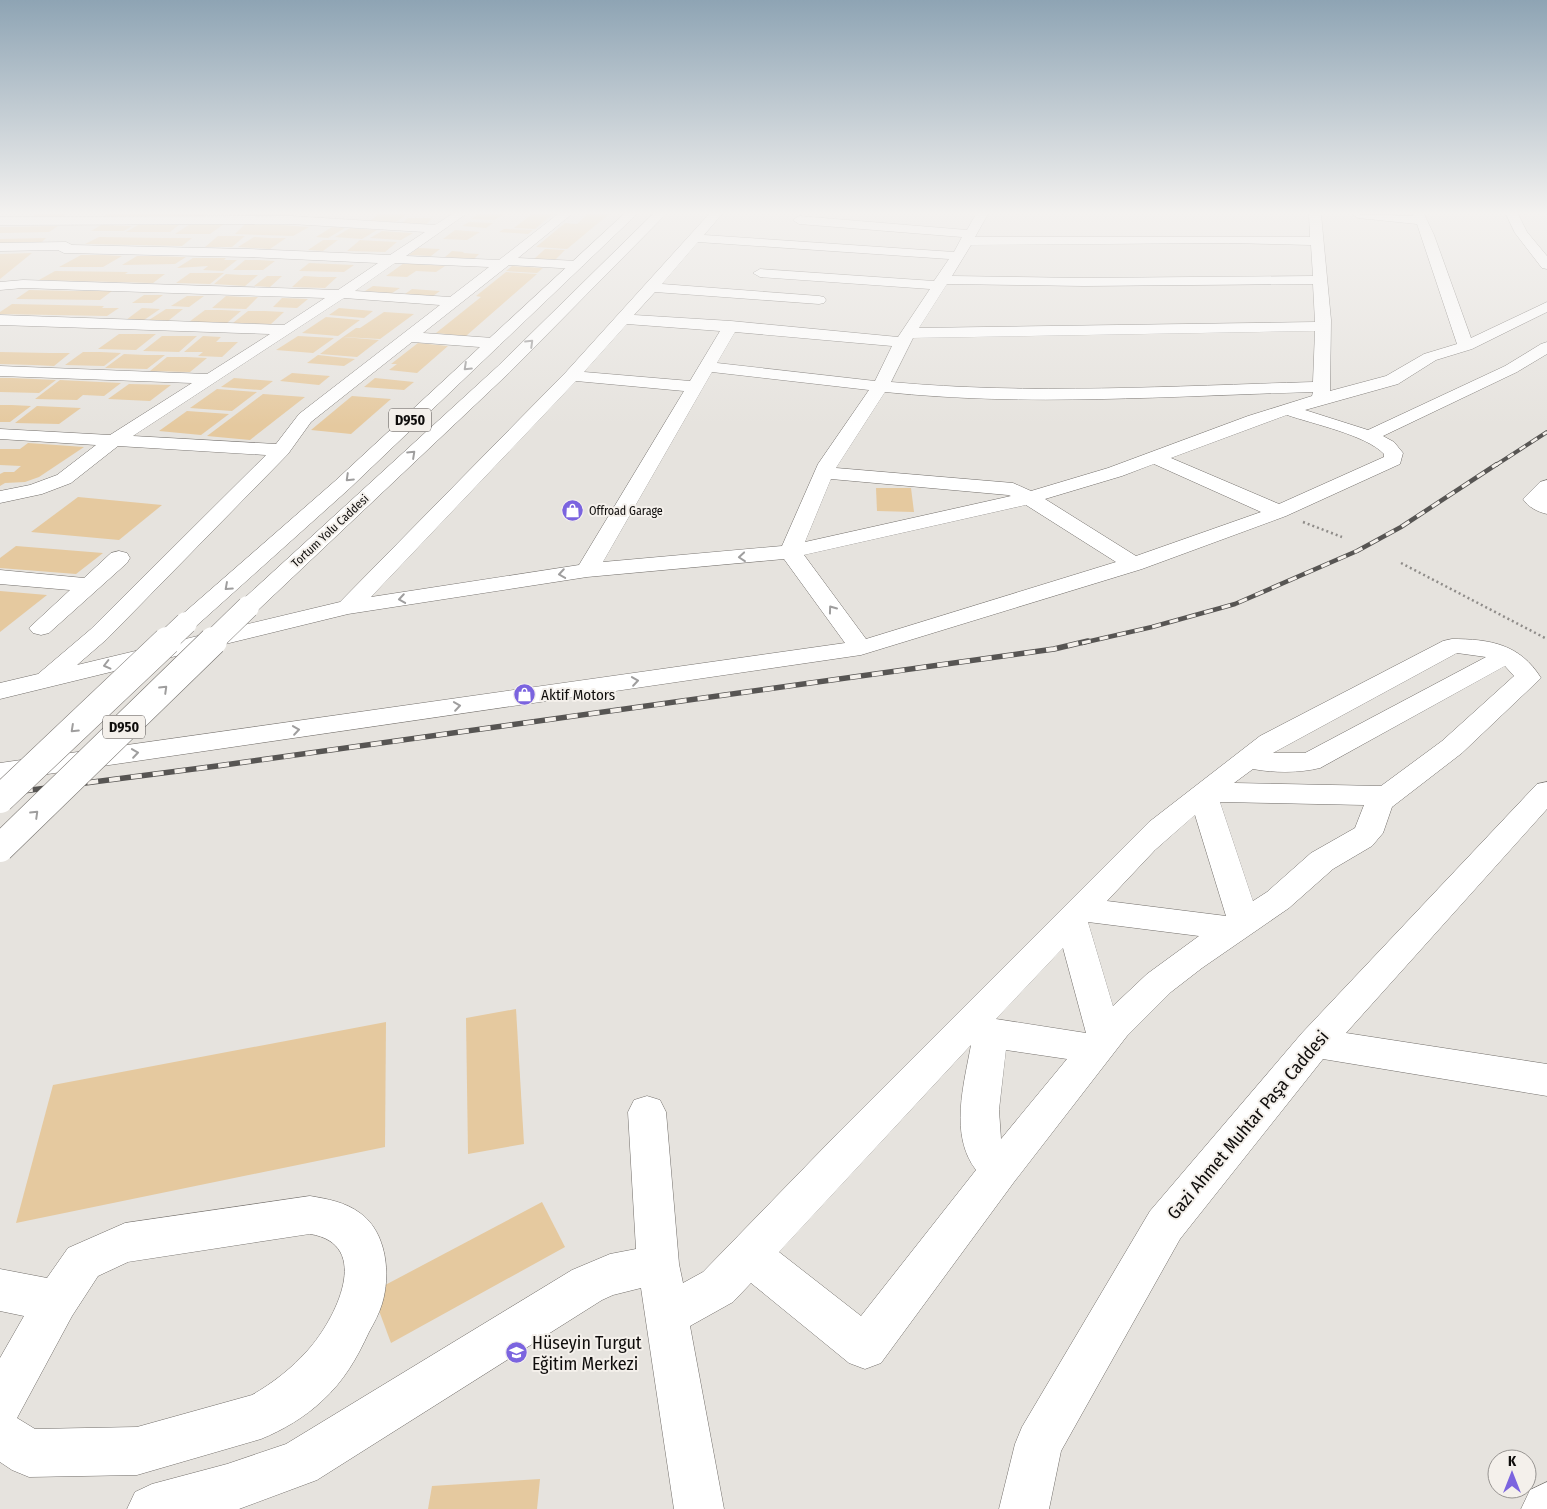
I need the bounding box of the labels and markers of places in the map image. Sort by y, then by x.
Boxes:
shop icon: Offroad Garage [561,499,585,523]
place label: Offroad Garage [589,504,663,518]
shop icon: Aktif Motors [513,683,537,707]
place label: Aktif Motors [541,686,615,704]
place label: Hüseyin Turgut Eğitim Merkezi [532,1332,642,1375]
school or university icon: Hüseyin Turgut Eğitim Merkezi [504,1341,528,1365]

